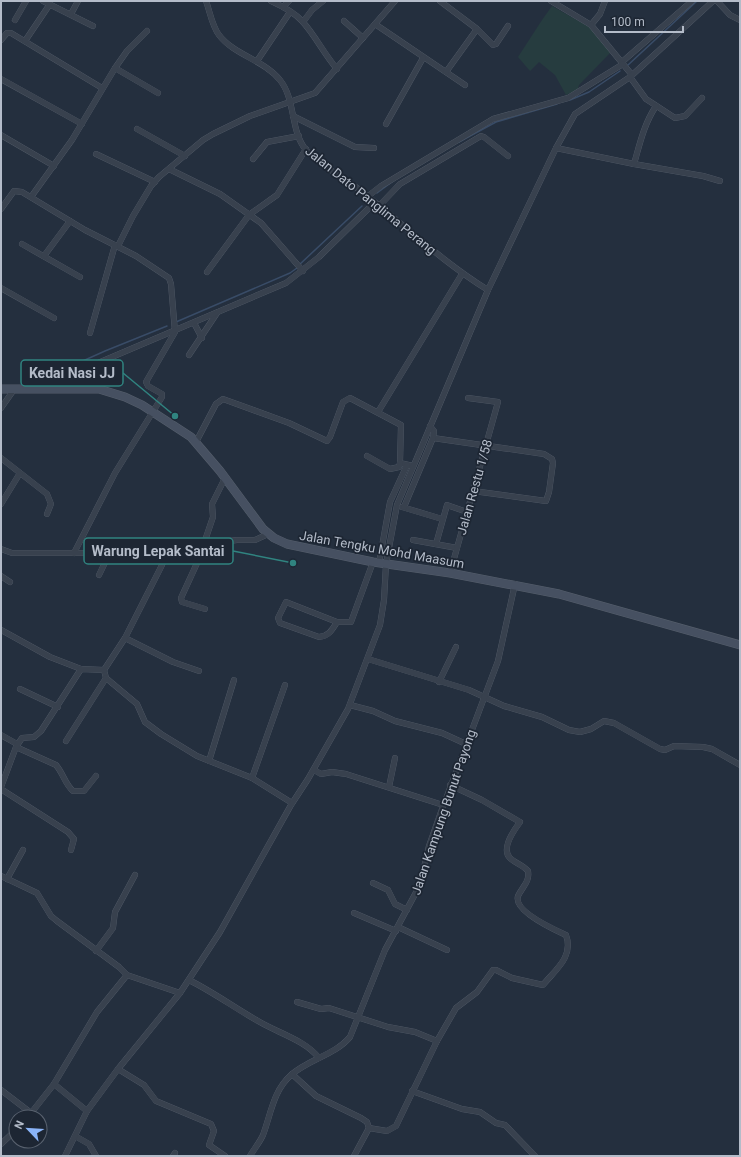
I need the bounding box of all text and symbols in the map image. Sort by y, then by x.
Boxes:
scale bar [605,8,683,34]
text: 100 m [611,15,645,29]
street label: Jalan Dato Panglima Perang [302,143,439,258]
callout: Kedai Nasi JJ [21,360,123,386]
text: Kedai Nasi JJ [29,365,115,381]
street label: Jalan Restu 1/58 [454,438,495,537]
street label: Jalan Tengku Mohd Maasum [298,528,466,571]
callout: Warung Lepak Santai [84,538,233,564]
text: Warung Lepak Santai [91,543,225,559]
street label: Jalan Kampung Bunut Payong [408,728,479,897]
north arrow [8,1109,48,1149]
text: N [12,1119,27,1131]

